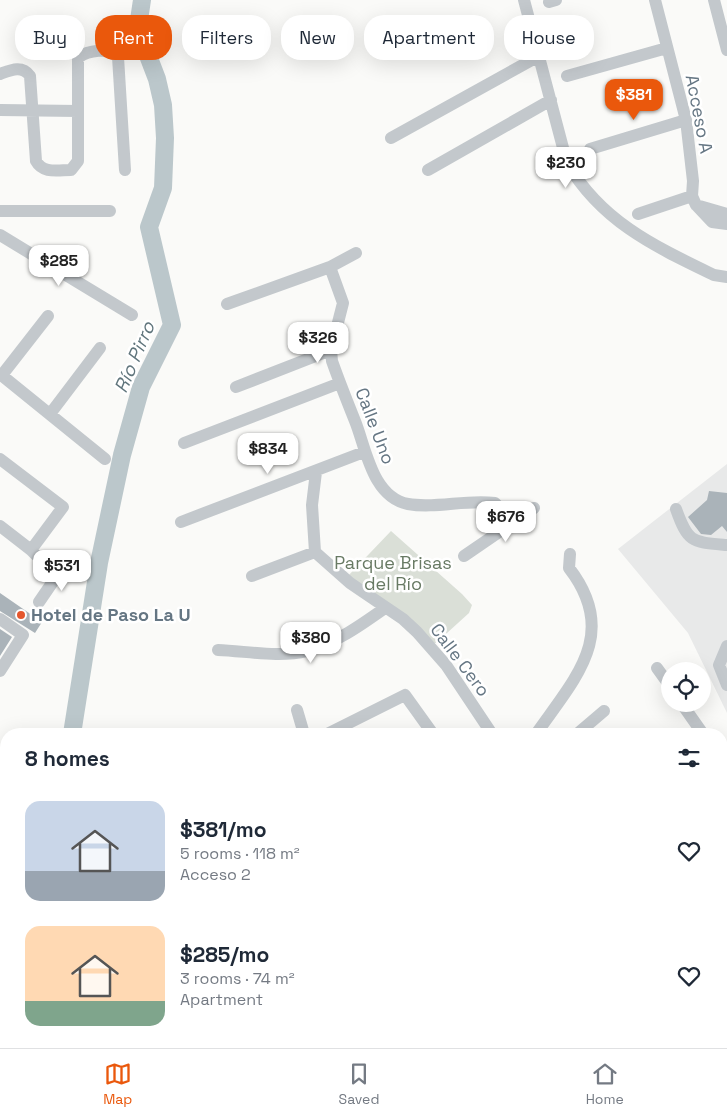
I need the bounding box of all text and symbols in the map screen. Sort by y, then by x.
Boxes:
chip: Buy [15,15,85,60]
chip: Rent [95,15,172,60]
chip: Filters [182,15,271,60]
chip: New [281,15,354,60]
chip: Apartment [364,15,494,60]
chip: House [504,15,594,60]
street label: Acceso A [681,73,718,155]
pin: $381 [604,78,664,121]
text: $381 [616,84,652,105]
pin: $230 [536,146,596,189]
text: $230 [546,152,586,173]
pin: $285 [29,244,89,287]
text: $285 [40,250,78,271]
water label: Río Pirro [108,317,161,397]
pin: $326 [288,322,348,364]
text: $326 [299,327,337,348]
street label: Calle Uno [350,384,401,467]
pin: $834 [238,432,298,475]
text: $834 [248,438,288,459]
pin: $676 [476,500,536,543]
text: $676 [487,506,525,527]
pin: $531 [32,550,92,592]
park label: Parque Brisas del Río [334,551,452,595]
text: $531 [44,555,80,576]
place label: Hotel de Paso La U [31,603,190,626]
marker: Hotel de Paso La U [15,609,27,621]
street label: Calle Cero [425,619,495,701]
pin: $380 [281,622,341,664]
text: $380 [291,627,331,648]
map controls [661,662,711,712]
button: locate [661,662,711,712]
icon: filters [675,744,703,772]
text: 8 homes [25,745,110,772]
text: $381/mo [180,816,267,843]
icon: home [65,821,125,881]
icon: heart [675,837,703,865]
text: 5 rooms · 118 m² [180,843,300,864]
text: Acceso 2 [180,864,251,885]
text: $285/mo [180,941,269,968]
icon: home [65,946,125,1006]
icon: heart [675,962,703,990]
text: 3 rooms · 74 m² [180,968,295,989]
text: Apartment [180,989,263,1010]
tab: Map [103,1060,132,1108]
tab: Saved [339,1060,379,1108]
tab: Home [586,1060,624,1108]

